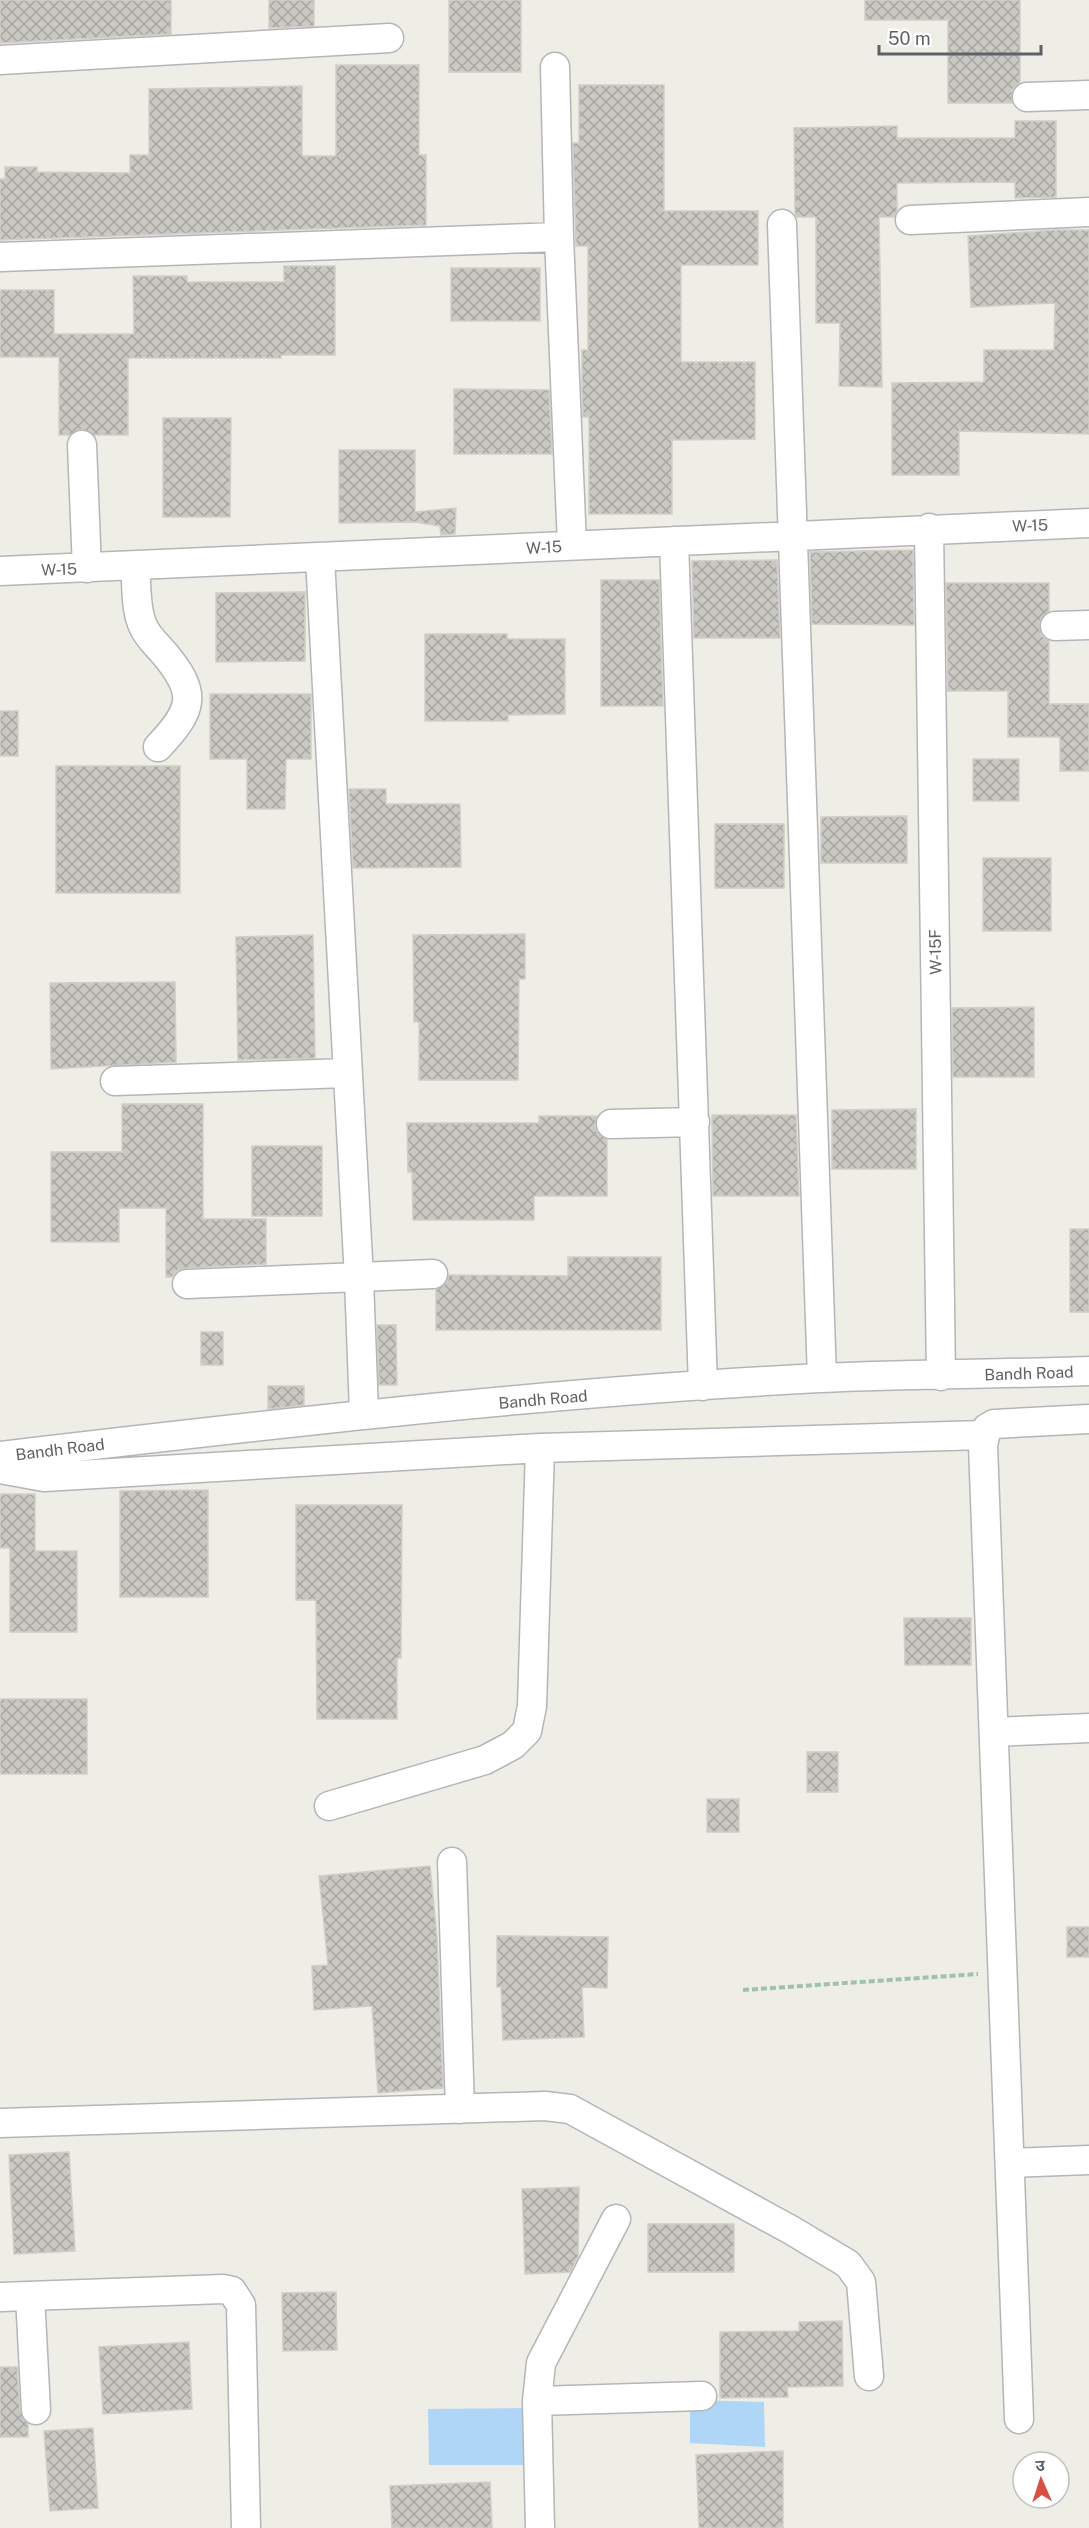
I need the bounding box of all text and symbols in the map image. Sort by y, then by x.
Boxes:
scale bar [879,18,1041,56]
text: 50 m [888,28,931,49]
street label: W-15 [1012,515,1048,536]
street label: W-15 [525,537,563,558]
street label: W-15 [41,559,77,580]
street label: W-15F [926,929,945,975]
street label: Bandh Road [984,1362,1074,1385]
street label: Bandh Road [498,1386,588,1413]
street label: Bandh Road [15,1435,106,1464]
north arrow [1011,2450,1071,2510]
text: उ [1035,2456,1046,2475]

